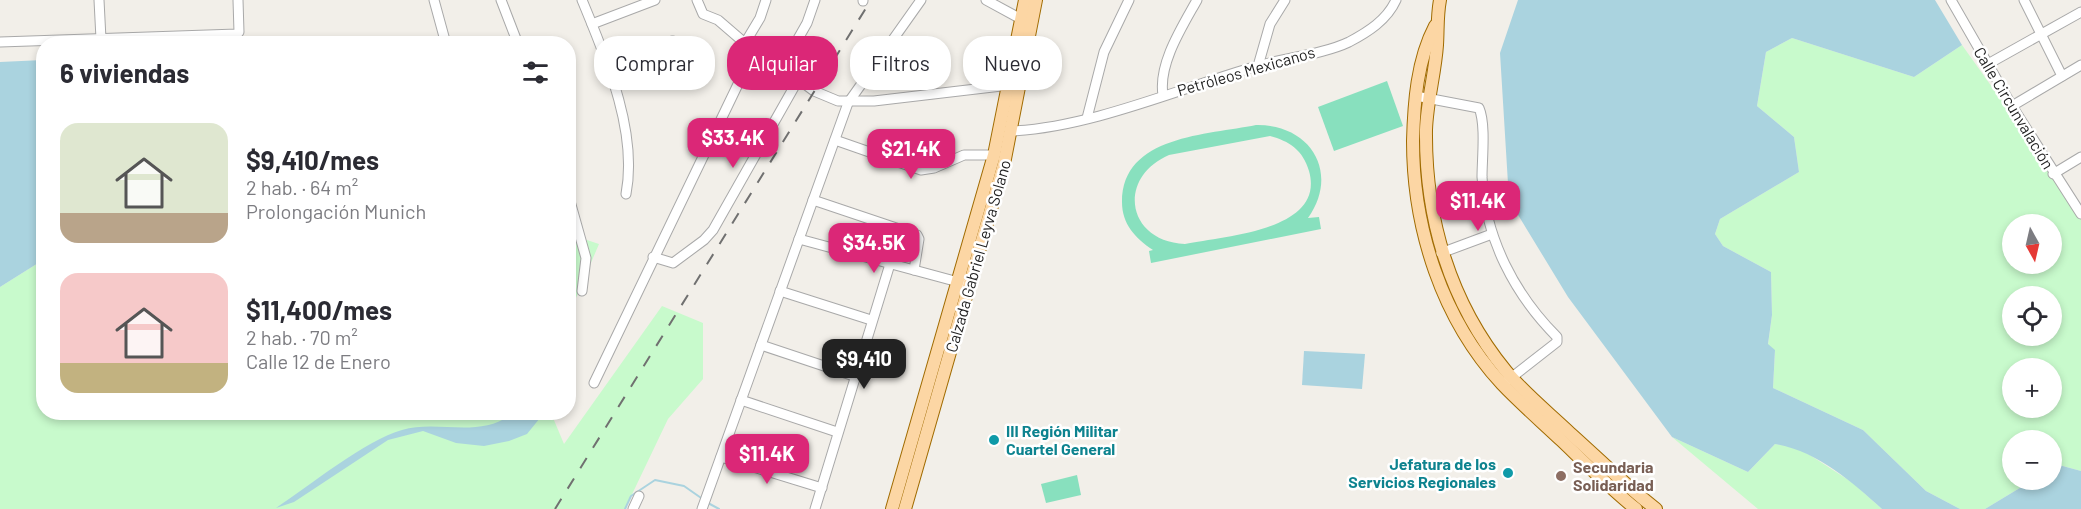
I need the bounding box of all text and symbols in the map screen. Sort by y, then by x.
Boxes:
chip: Comprar [594,36,715,90]
chip: Alquilar [727,36,838,90]
chip: Filtros [850,36,951,90]
chip: Nuevo [963,36,1062,90]
street label: Petróleos Mexicanos [1175,42,1317,99]
street label: Calle Circunvalación [1971,43,2058,172]
icon: filters [519,56,552,89]
text: 6 viviendas [60,57,189,88]
pin: $33.4K [684,118,782,169]
text: $33.4K [701,125,765,149]
pin: $21.4K [862,129,960,180]
text: $21.4K [881,136,941,160]
text: $9,410/mes [246,144,379,175]
icon: home [108,147,180,219]
street label: Calzada Gabriel Leyva Solano [941,157,1014,354]
text: 2 hab. · 64 m² [246,175,358,199]
pin: $11.4K [1429,181,1527,232]
text: $11.4K [1450,188,1506,212]
text: Prolongación Munich [246,199,426,223]
north arrow [2002,214,2062,274]
map controls [2002,214,2062,490]
pin: $34.5K [825,223,923,274]
text: $34.5K [842,230,906,254]
button: locate [2002,286,2062,346]
text: $11,400/mes [246,294,392,325]
icon: home [108,297,180,369]
text: 2 hab. · 70 m² [246,325,358,349]
pin: $9,410 [815,339,913,390]
text: $9,410 [836,346,892,370]
text: Calle 12 de Enero [246,349,391,373]
button: + [2002,358,2062,418]
place label: III Región Militar Cuartel General [1006,421,1118,458]
button: − [2002,430,2062,490]
marker: III Región Militar Cuartel General [987,433,1001,447]
pin: $11.4K [718,434,816,485]
text: $11.4K [739,441,795,465]
place label: Jefatura de los Servicios Regionales [1348,454,1496,491]
place label: Secundaria Solidaridad [1573,457,1654,494]
marker: Jefatura de los Servicios Regionales [1501,466,1515,480]
marker: Secundaria Solidaridad [1554,469,1568,483]

